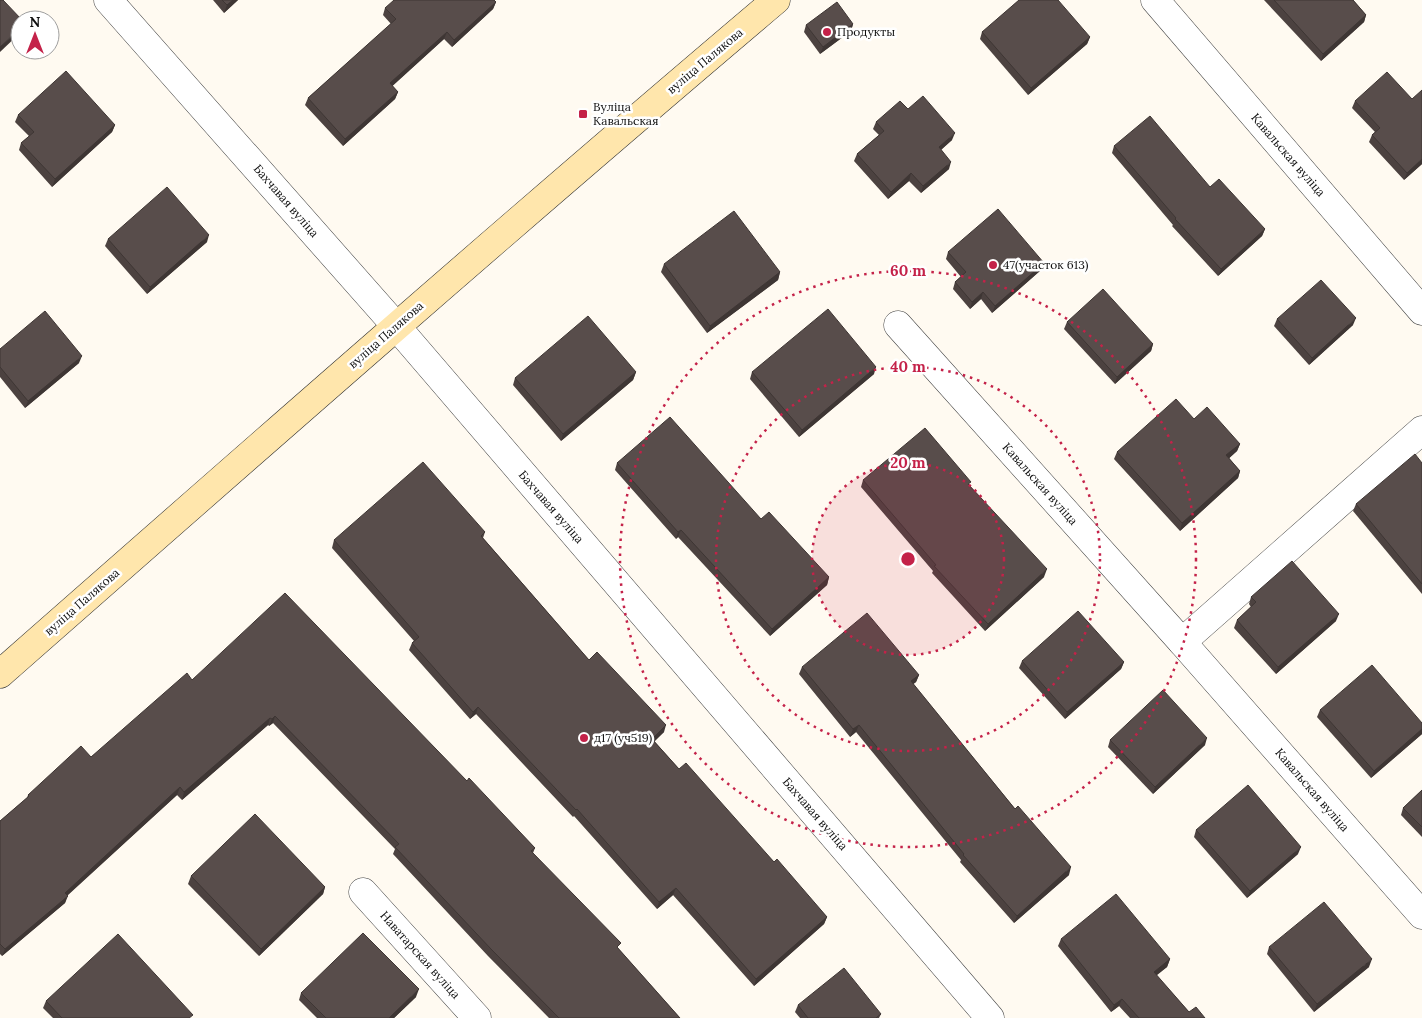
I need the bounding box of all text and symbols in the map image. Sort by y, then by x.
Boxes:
north arrow [10,10,60,60]
text: N [30,13,41,31]
place label: Продукты [837,24,895,39]
street label: вуліца Палякова [664,25,746,97]
marker: Продукты [821,26,833,38]
place label: Вуліца Кавальская [593,99,659,128]
marker: Вуліца Кавальская [577,108,589,120]
street label: Кавальская вуліца [1248,110,1329,199]
street label: Бахчавая вуліца [251,161,322,240]
place label: 47(участок 613) [1003,257,1089,273]
marker: 47(участок 613) [987,259,999,271]
text: 60 m [890,261,926,280]
street label: вуліца Палякова [345,298,426,371]
text: 40 m [890,357,926,376]
street label: Кавальская вуліца [1000,440,1081,528]
text: 20 m [890,453,926,472]
street label: Бахчавая вуліца [516,467,587,546]
centre of rings [899,550,917,568]
street label: вуліца Палякова [41,565,122,638]
place label: д17 (уч519) [594,730,652,746]
marker: д17 (уч519) [578,732,590,744]
street label: Кавальская вуліца [1272,745,1353,834]
street label: Бахчавая вуліца [780,774,851,853]
street label: Наватарская вуліца [377,908,464,1001]

